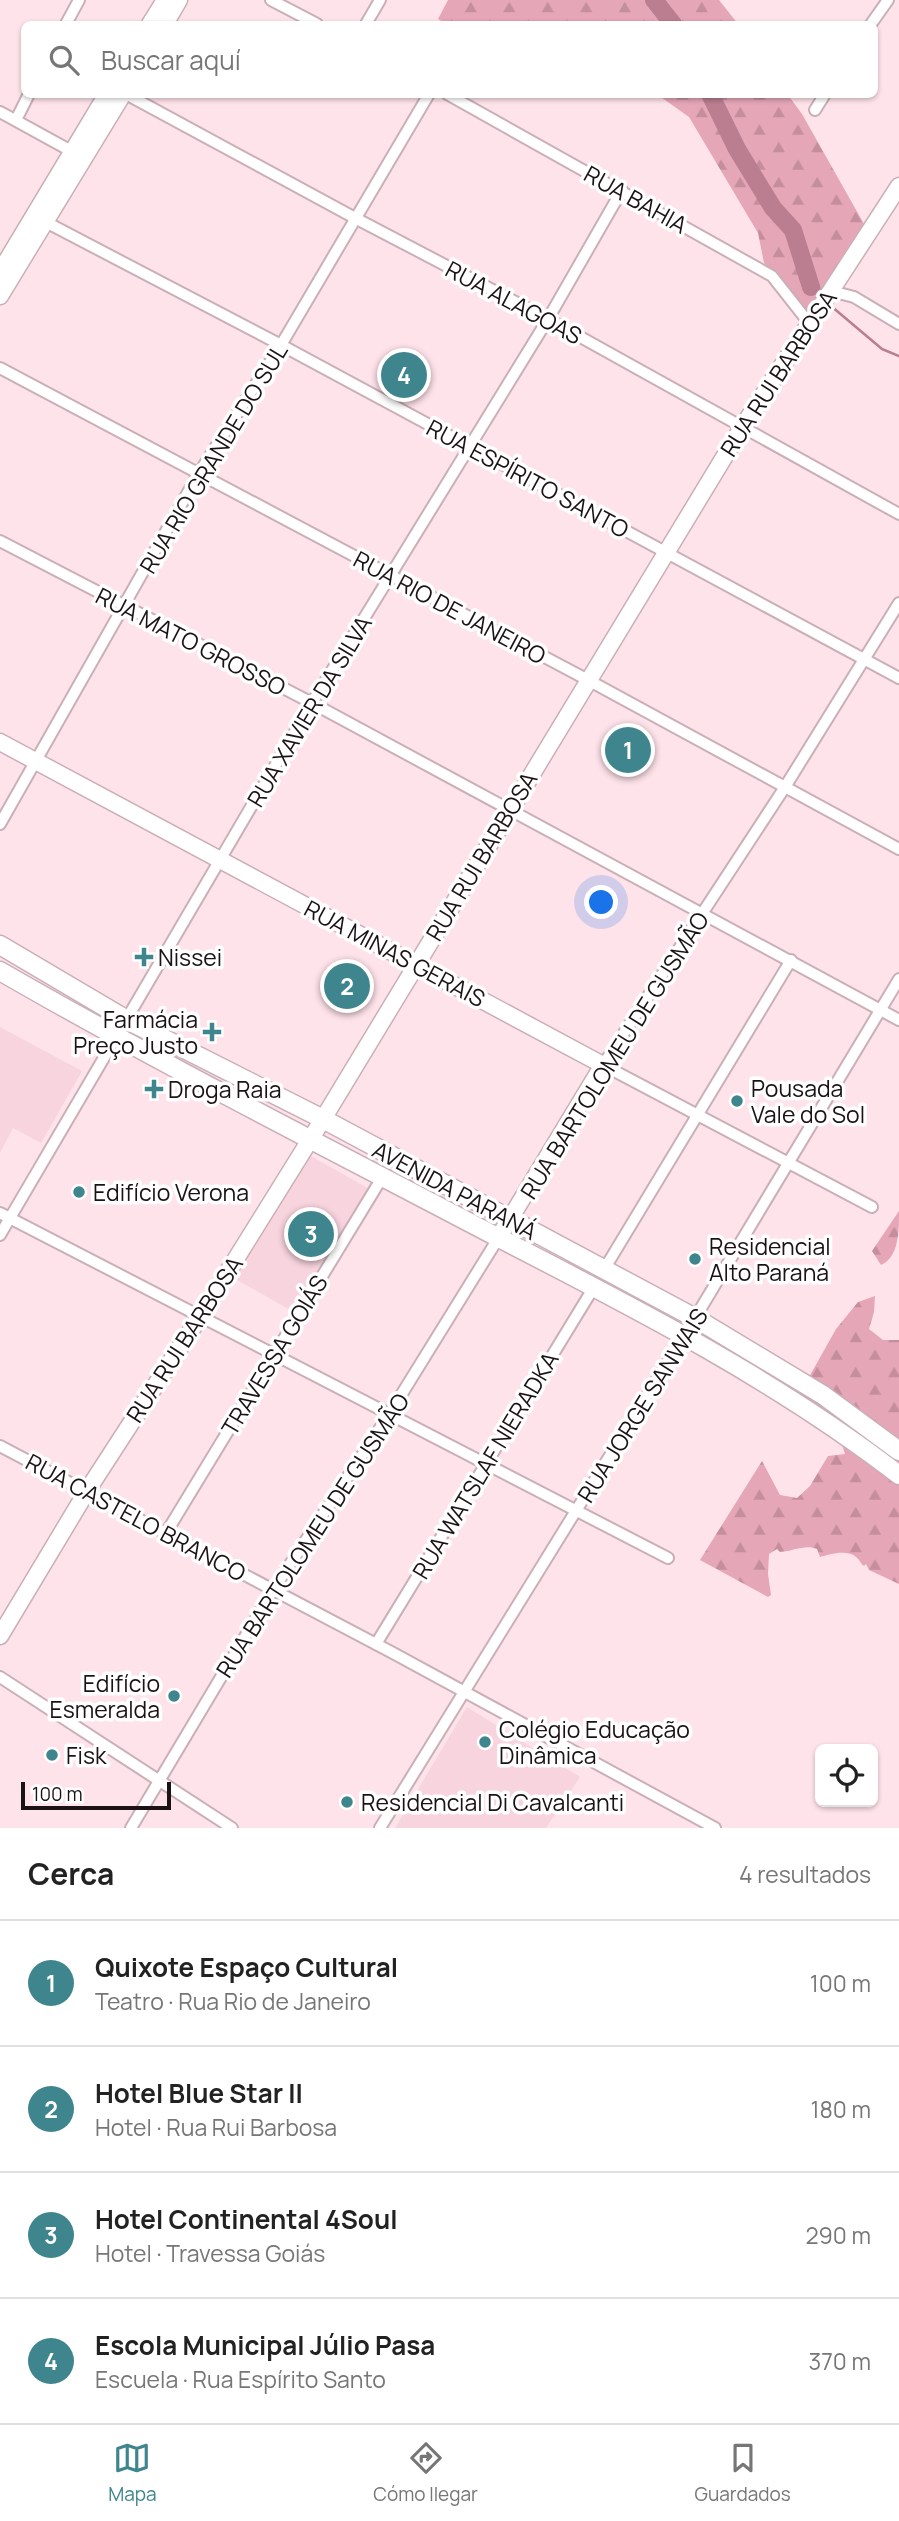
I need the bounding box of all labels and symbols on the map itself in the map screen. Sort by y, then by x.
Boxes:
street label: RUA BAHIA [579,157,694,241]
street label: RUA ALAGOAS [440,253,588,351]
street label: RUA RUI BARBOSA [712,283,844,462]
street label: RUA RIO GRANDE DO SUL [132,337,295,579]
pin: 4 [381,349,427,401]
street label: RUA ESPÍRITO SANTO [421,411,635,545]
street label: RUA RIO DE JANEIRO [348,543,552,671]
street label: RUA MATO GROSSO [90,579,292,703]
street label: RUA XAVIER DA SILVA [239,609,379,813]
pin: 1 [605,724,651,776]
street label: RUA RUI BARBOSA [418,765,544,947]
your location [584,885,618,919]
street label: RUA MINAS GERAIS [299,892,491,1014]
street label: RUA BARTOLOMEU DE GUSMÃO [512,905,716,1205]
place label: Nissei [158,941,222,973]
marker: Nissei [136,949,152,965]
pin: 2 [324,960,370,1012]
place label: Farmácia Preço Justo [73,1003,198,1061]
marker: Farmácia Preço Justo [204,1024,220,1040]
place label: Pousada Vale do Sol [751,1072,865,1130]
place label: Droga Raia [168,1073,282,1105]
marker: Droga Raia [146,1081,162,1097]
marker: Pousada Vale do Sol [729,1093,745,1109]
street label: AVENIDA PARANÁ [367,1133,543,1247]
place label: Edifício Verona [93,1176,249,1208]
marker: Edifício Verona [71,1184,87,1200]
pin: 3 [288,1208,334,1260]
place label: Residencial Alto Paraná [709,1230,831,1288]
street label: RUA RUI BARBOSA [118,1249,250,1428]
marker: Residencial Alto Paraná [687,1251,703,1267]
street label: TRAVESSA GOIÁS [213,1269,335,1441]
street label: RUA JORGE SANWAIS [569,1302,715,1508]
street label: RUA WATSLAF NIERADKA [404,1345,566,1584]
street label: RUA BARTOLOMEU DE GUSMÃO [208,1387,416,1683]
street label: RUA CASTELO BRANCO [20,1445,252,1589]
place label: Edifício Esmeralda [50,1667,160,1725]
marker: Edifício Esmeralda [166,1688,182,1704]
place label: Colégio Educação Dinâmica [499,1713,690,1771]
marker: Colégio Educação Dinâmica [477,1734,493,1750]
place label: Fisk [66,1739,107,1771]
marker: Fisk [44,1747,60,1763]
scale bar [21,1779,172,1811]
place label: Residencial Di Cavalcanti [361,1786,624,1818]
marker: Residencial Di Cavalcanti [339,1794,355,1810]

